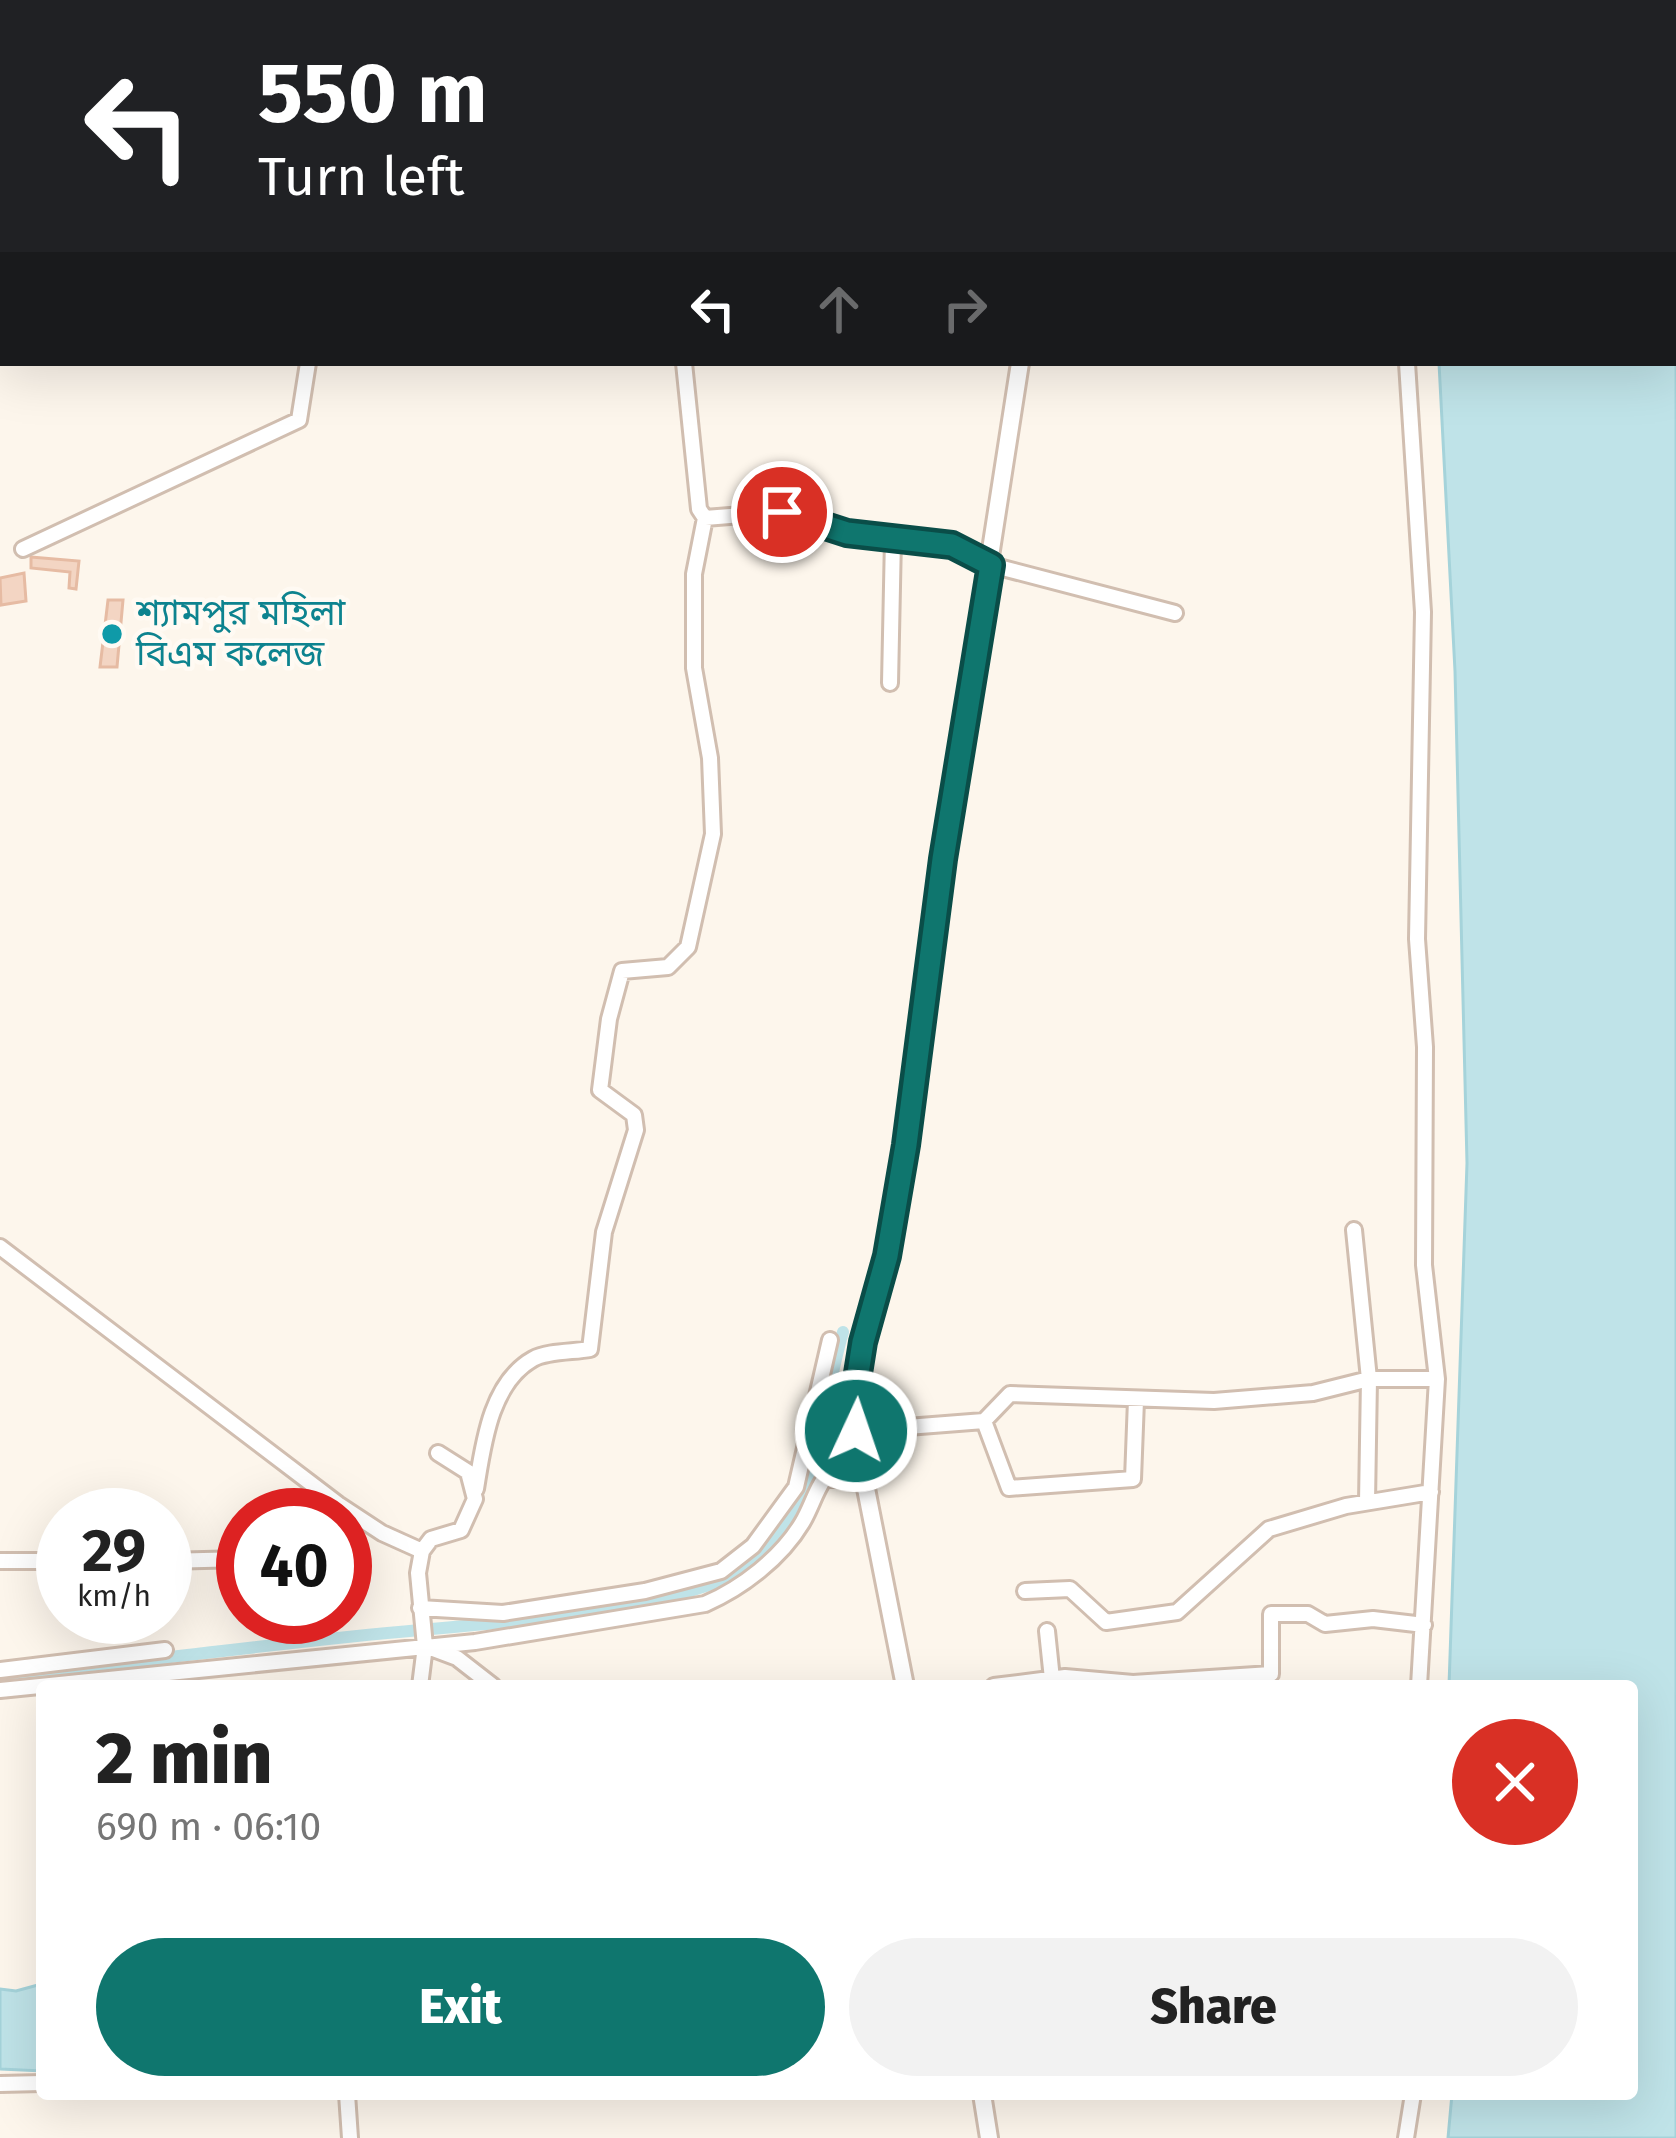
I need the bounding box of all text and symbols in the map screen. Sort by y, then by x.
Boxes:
text: 550 m [258,43,488,144]
icon: left [60,48,216,204]
text: Turn left [258,145,465,209]
icon: left [680,276,746,342]
icon: ahead [806,276,872,342]
icon: right [932,276,998,342]
pin [731,461,833,563]
icon: arrive [749,479,815,545]
place label: শ্যামপুর মহিলা বিএম কলেজ [135,591,346,676]
marker: শ্যামপুর মহিলা বিএম কলেজ [99,621,125,647]
position arrow [793,1368,919,1494]
speed limit sign: 40 [216,1488,372,1644]
text: 29 [82,1515,146,1587]
text: km/h [77,1578,151,1614]
text: 2 min [96,1716,272,1802]
button: close [1452,1719,1578,1845]
text: 690 m · 06:10 [96,1804,321,1850]
button: Exit [96,1938,825,2076]
button: Share [849,1938,1578,2076]

